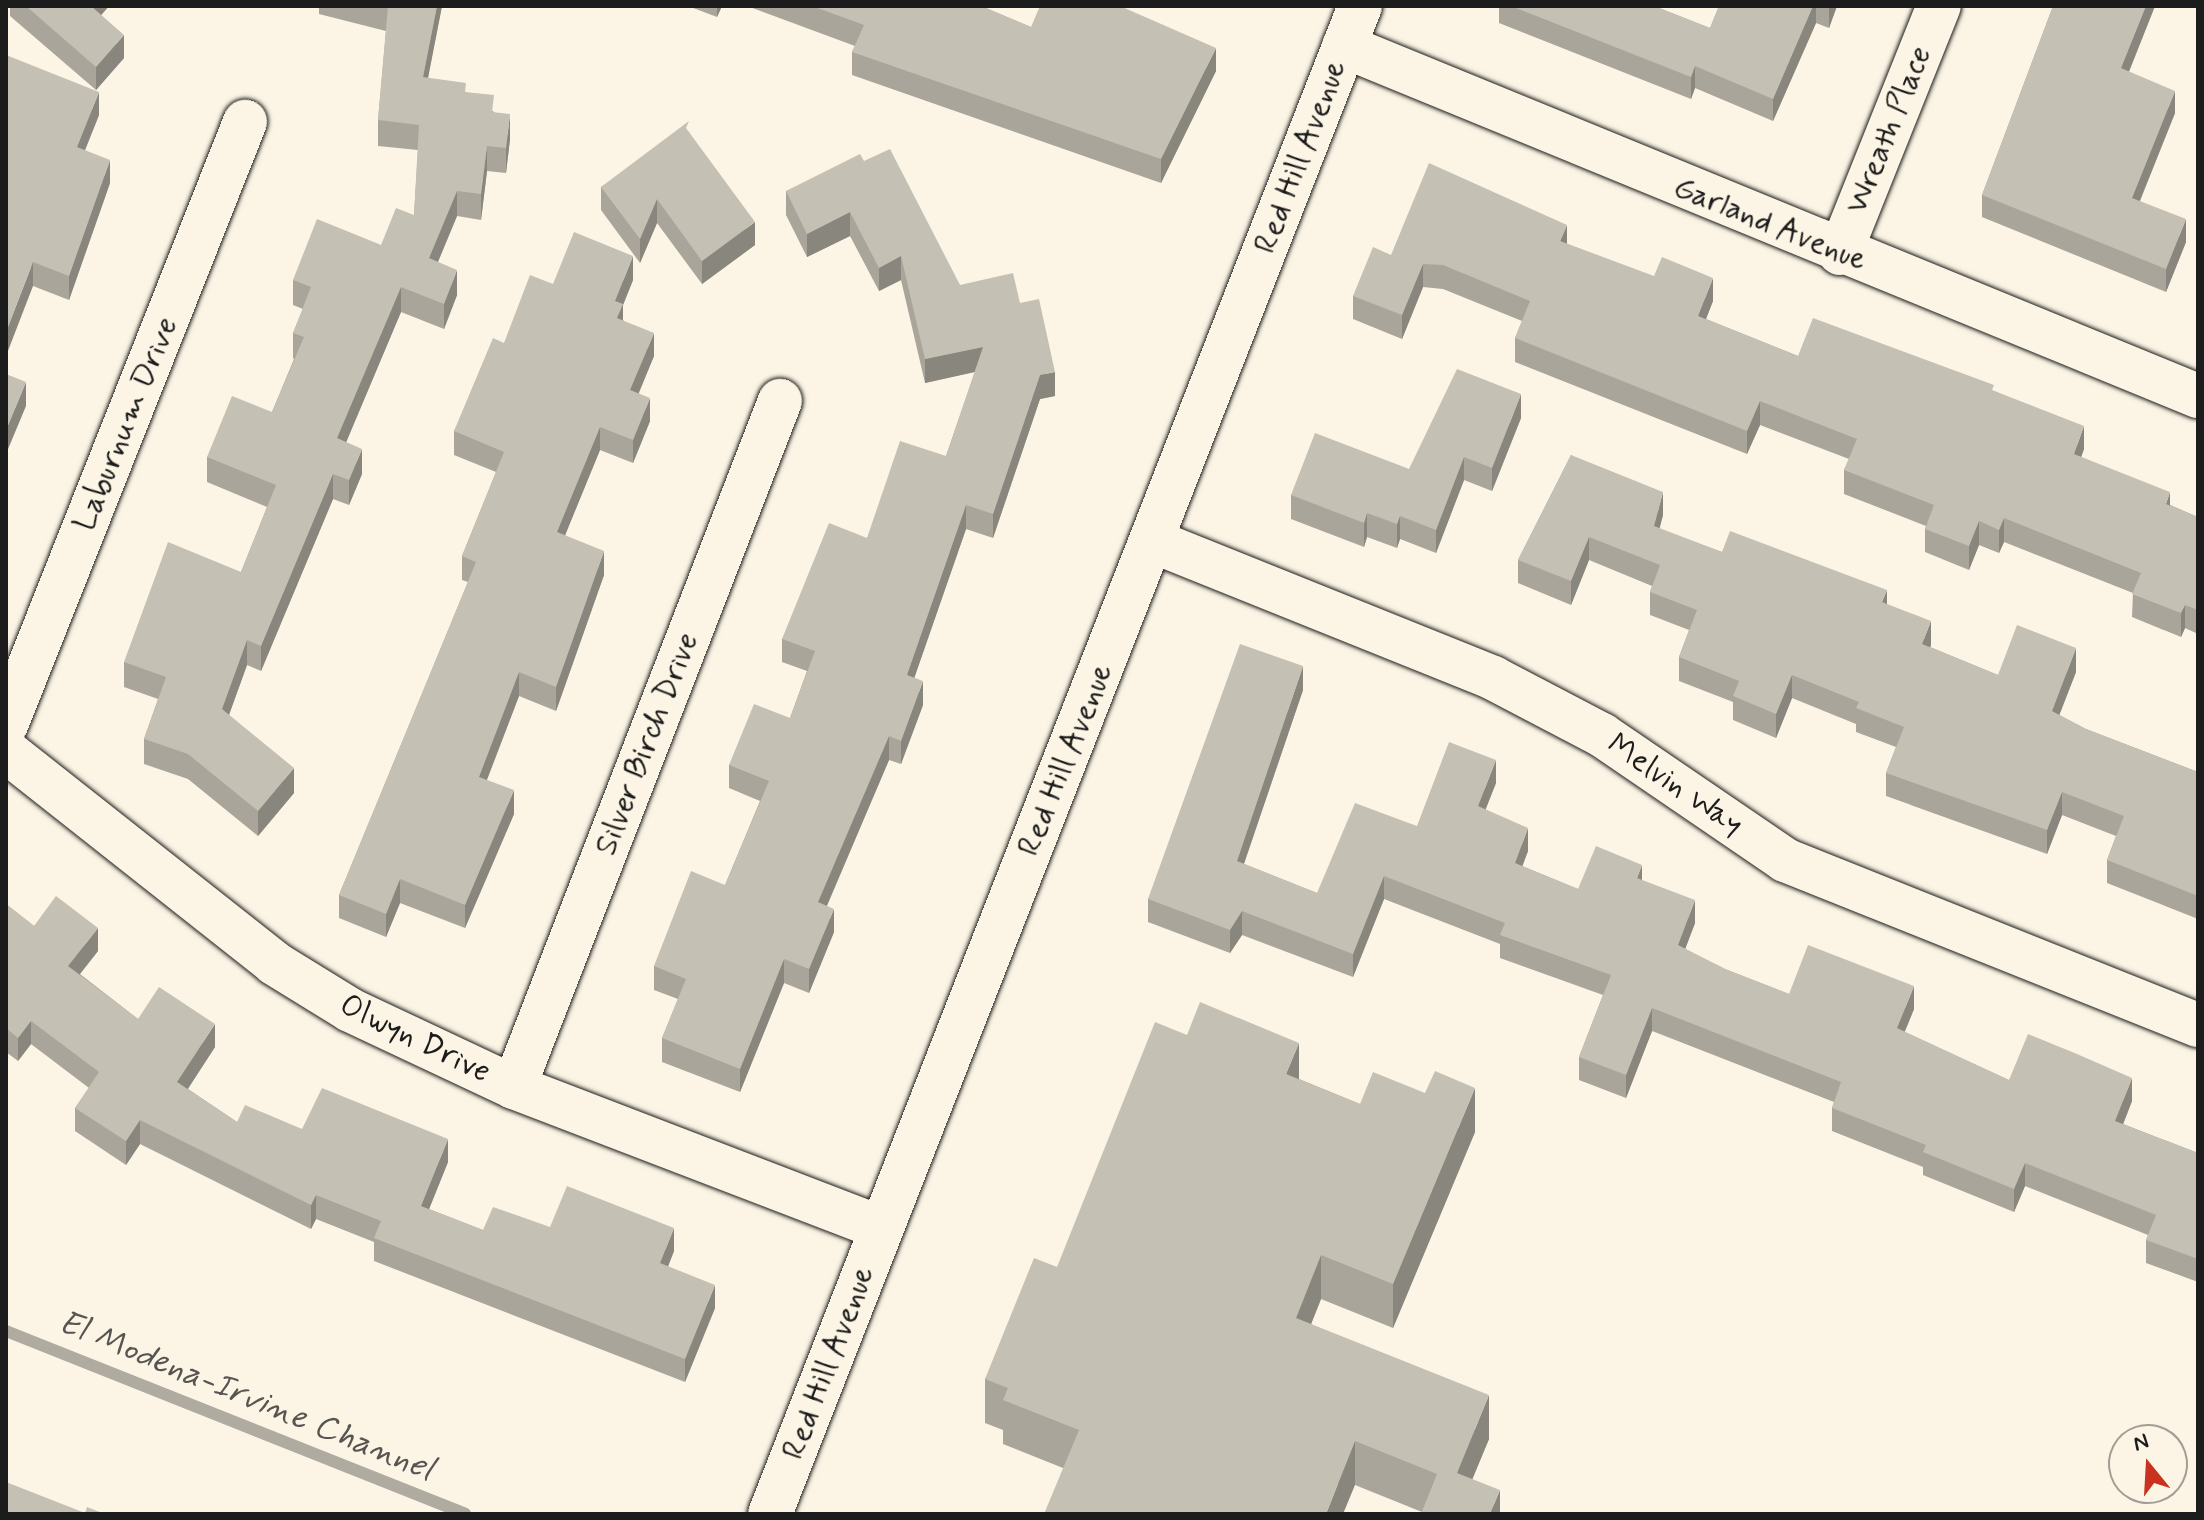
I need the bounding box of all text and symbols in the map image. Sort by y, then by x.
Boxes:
street label: Wreath Place [1838,40,1940,220]
street label: Red Hill Avenue [1245,52,1357,262]
street label: Garland Avenue [1664,166,1876,282]
street label: Laburnum Drive [66,313,186,535]
street label: Silver Birch Drive [587,628,707,860]
street label: Red Hill Avenue [1009,655,1123,865]
street label: Melvin Way [1598,725,1752,845]
street label: Olwyn Drive [335,987,495,1091]
street label: Red Hill Avenue [773,1258,885,1468]
water label: El Modena-Irvine Channel [48,1300,444,1492]
north arrow [2108,1424,2188,1504]
text: N [2130,1427,2152,1459]

